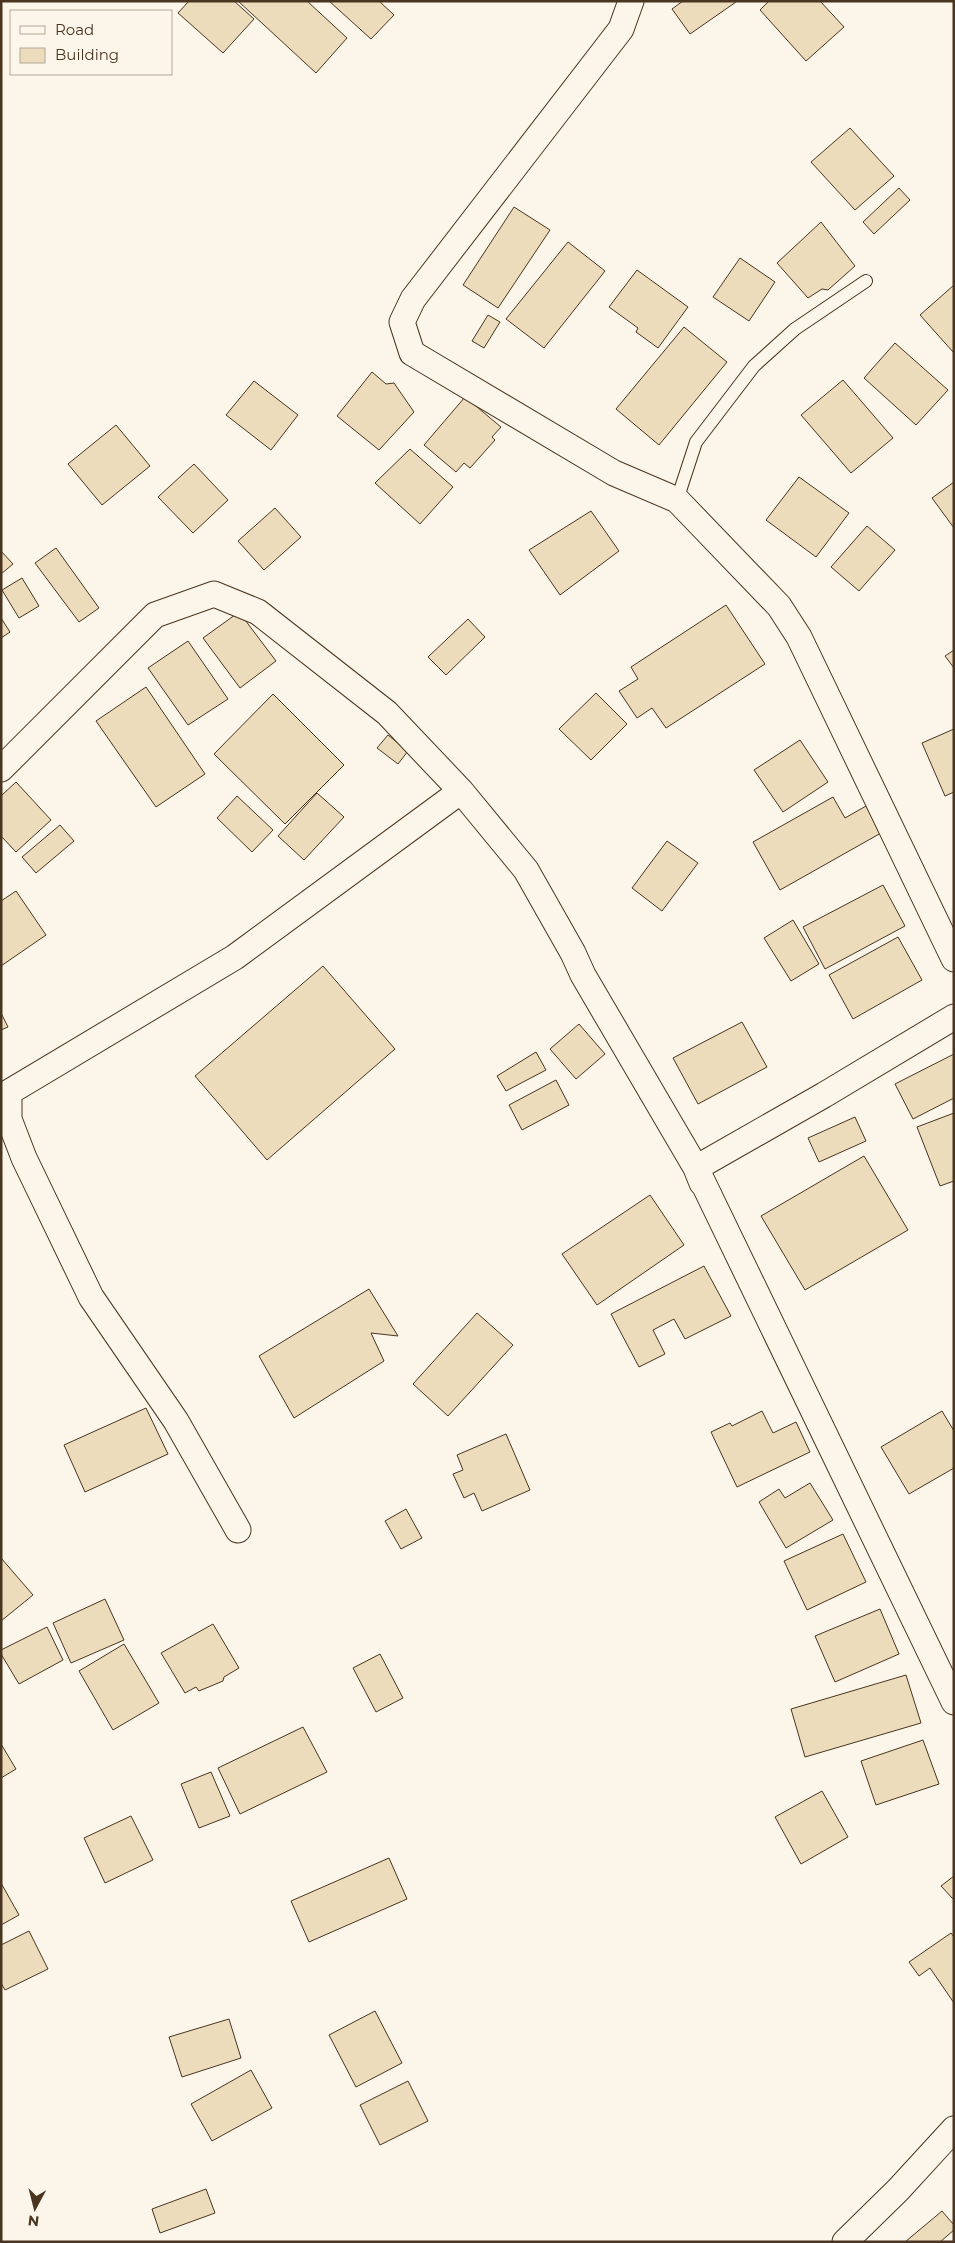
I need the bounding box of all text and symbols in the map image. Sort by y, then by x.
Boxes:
legend [10,10,172,75]
text: Road [55,20,94,39]
text: Building [55,45,119,64]
north arrow [10,2183,60,2233]
text: N [27,2211,40,2231]

